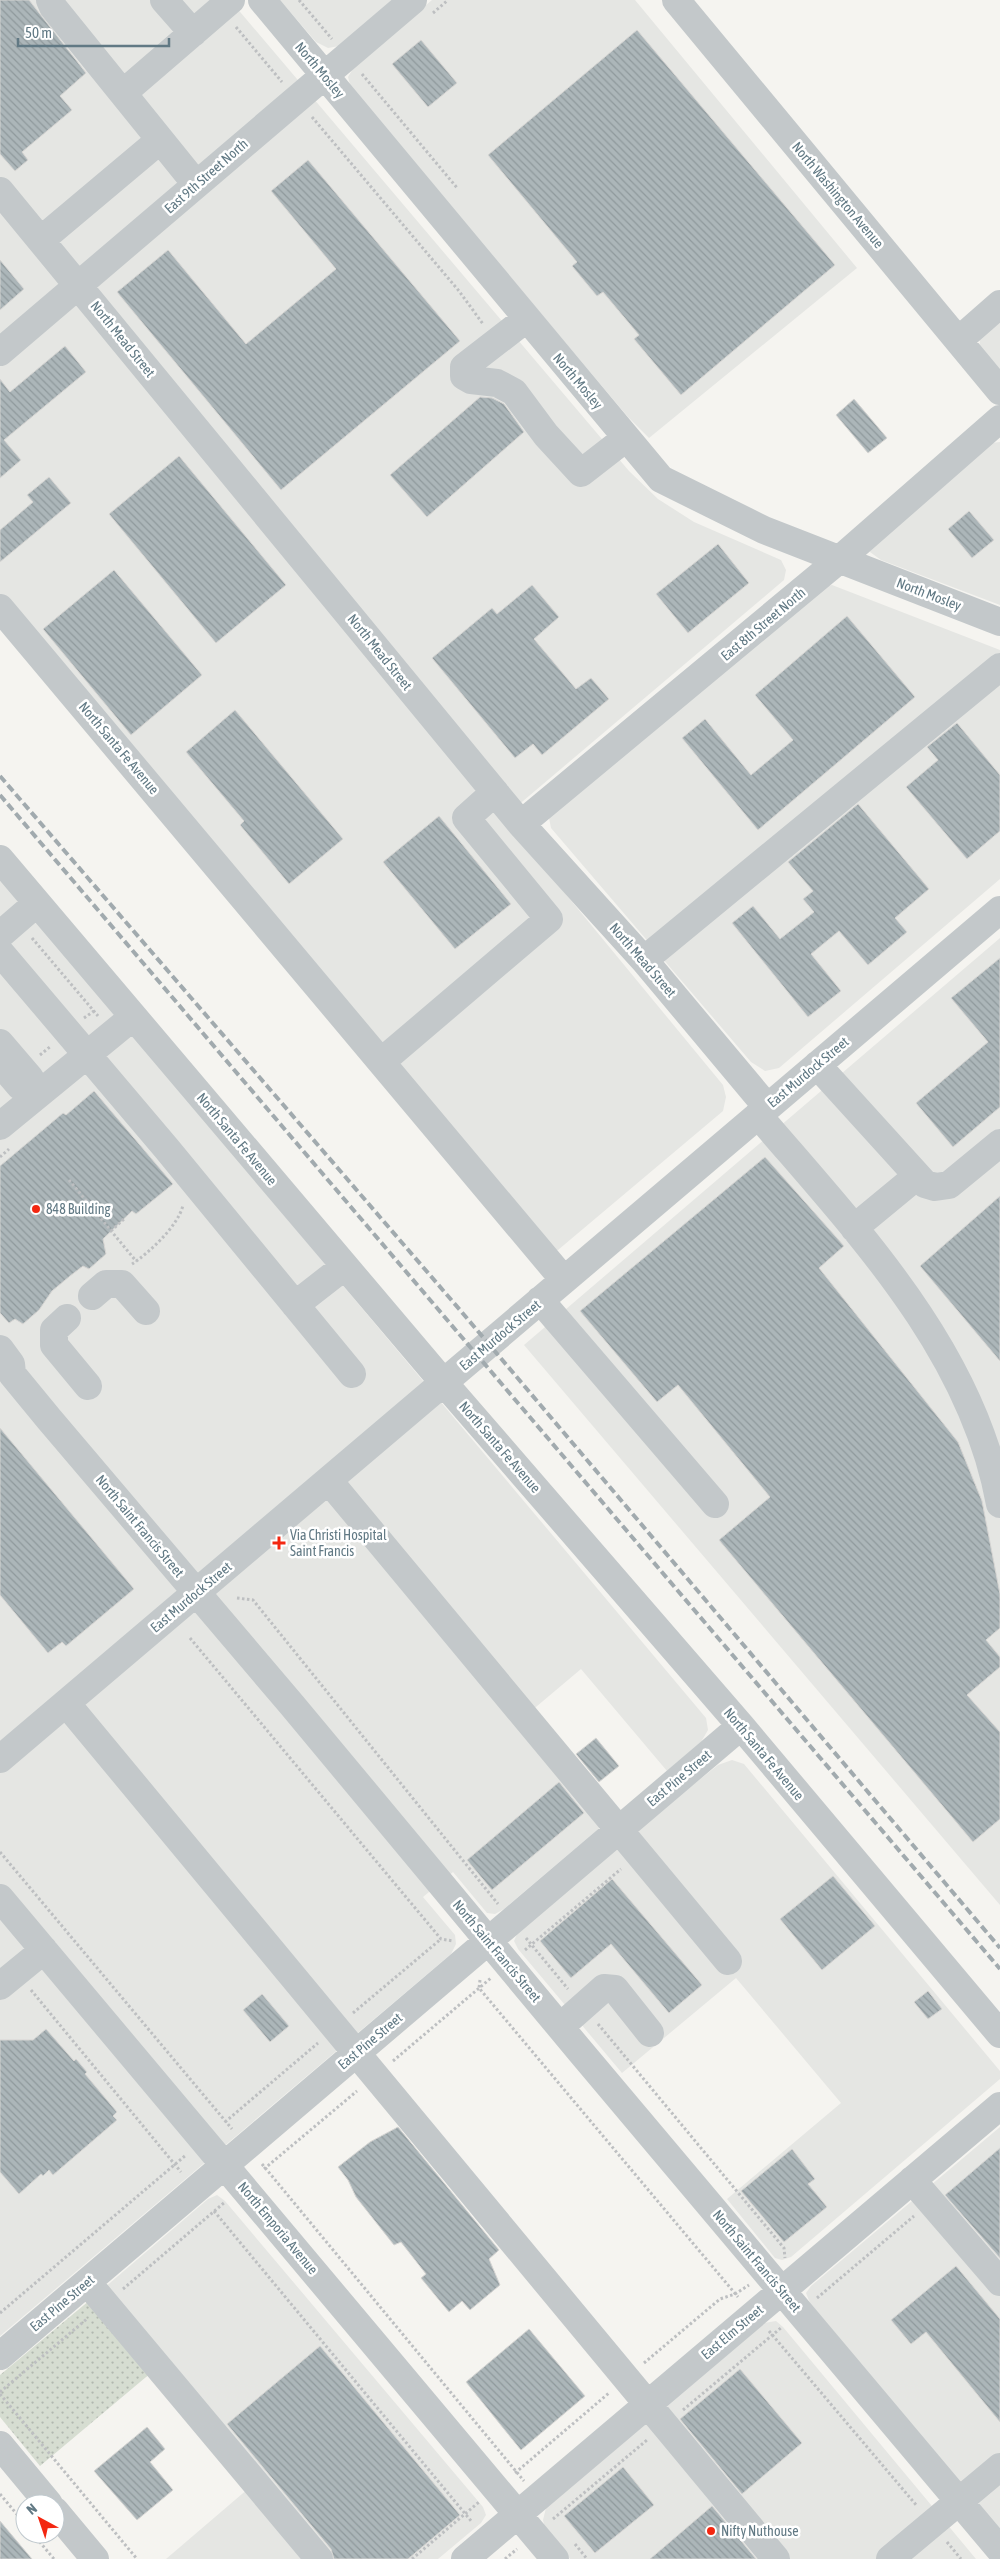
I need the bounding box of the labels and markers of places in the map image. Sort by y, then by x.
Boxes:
place label: 848 Building [46,1201,111,1217]
marker: 848 Building [30,1203,42,1215]
place label: Via Christi Hospital Saint Francis [290,1527,387,1559]
marker: Via Christi Hospital Saint Francis [272,1536,286,1550]
place label: Nifty Nuthouse [721,2523,799,2539]
marker: Nifty Nuthouse [705,2525,717,2537]

